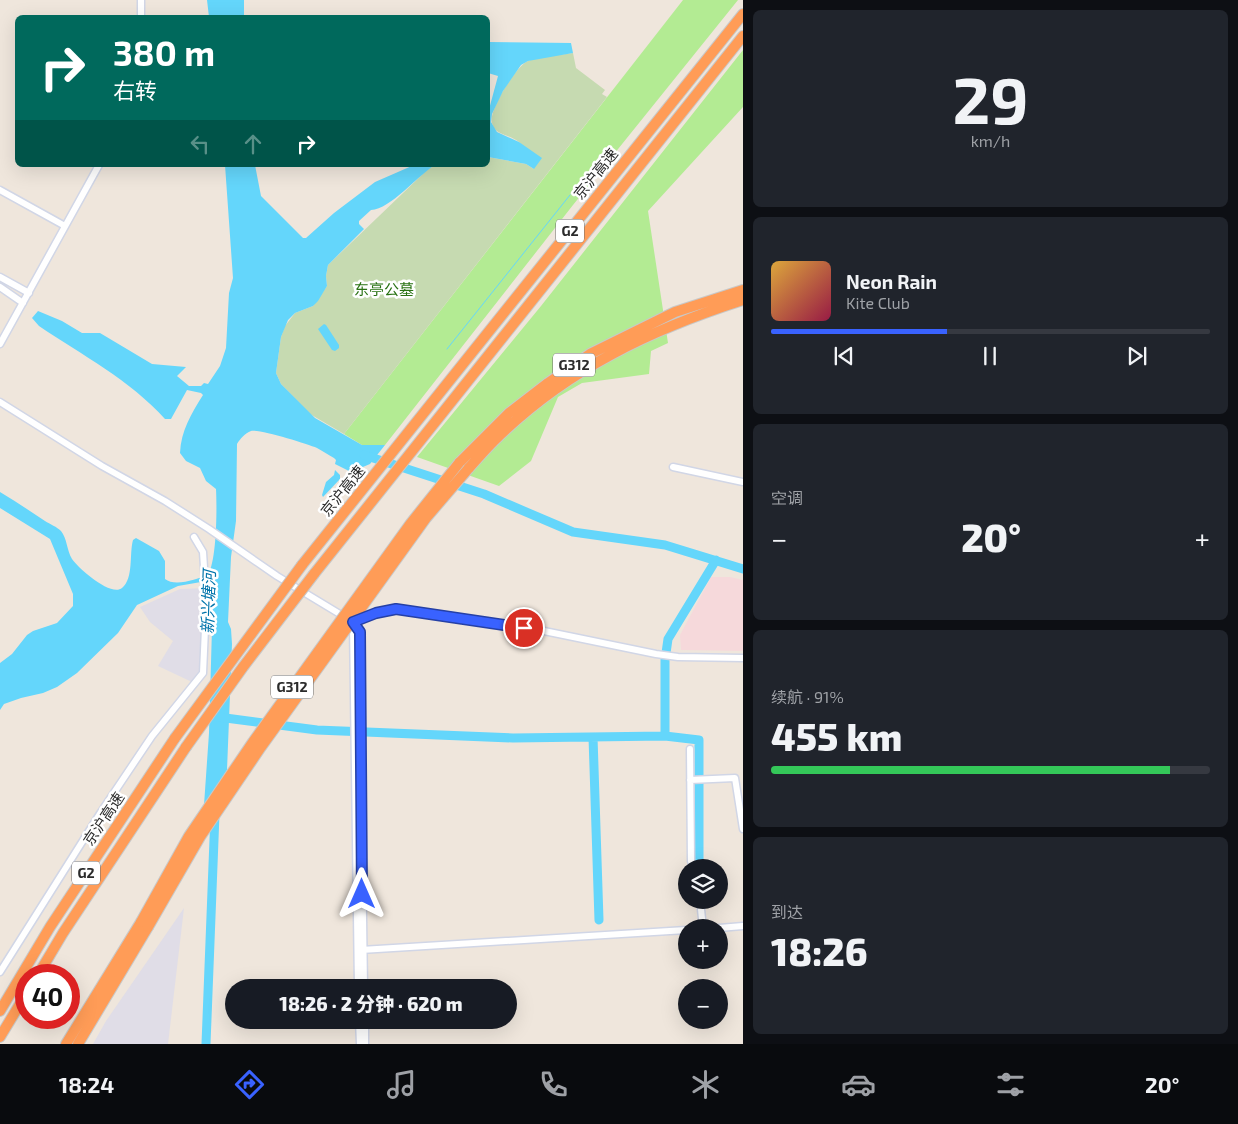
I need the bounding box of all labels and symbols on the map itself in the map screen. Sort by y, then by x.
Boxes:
street label: 京沪高速 [569,144,621,202]
road number: G2 [556,220,584,242]
park label: 东亭公墓 [354,280,414,298]
road number: G312 [553,354,595,376]
street label: 京沪高速 [316,461,368,519]
water label: 新兴塘河 [197,567,218,634]
pin [503,607,545,649]
road number: G312 [271,676,313,699]
street label: 京沪高速 [79,789,127,848]
road number: G2 [72,861,100,884]
position arrow [335,867,387,919]
speed limit sign: 40 [15,964,80,1029]

